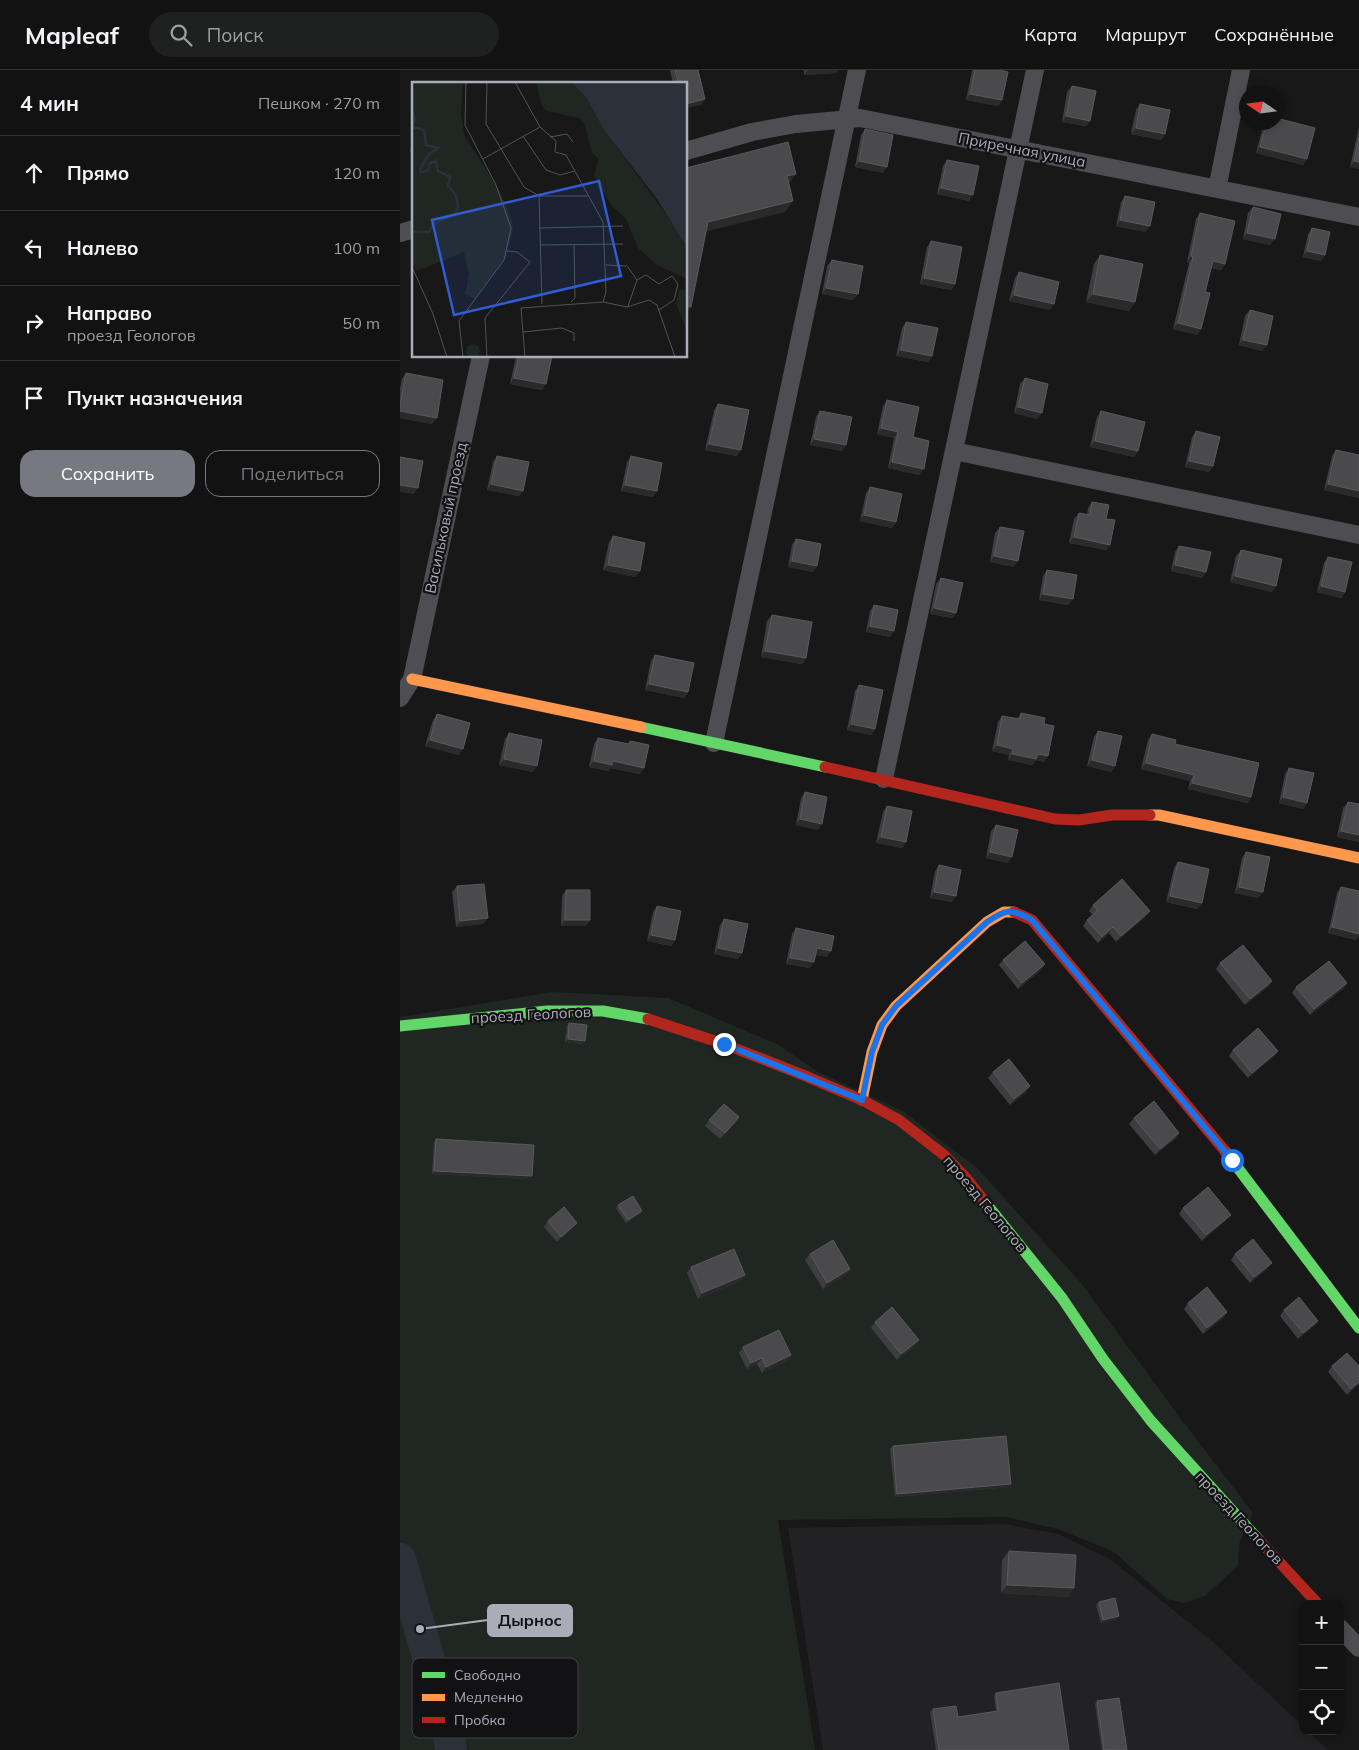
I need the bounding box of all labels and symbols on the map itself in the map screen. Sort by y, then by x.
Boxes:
inset map [412,82,688,358]
north arrow [1239,85,1284,130]
street label: Приречная улица [957,128,1087,171]
street label: Васильковый проезд [420,441,471,595]
street label: проезд Геологов [470,1002,592,1027]
route end [713,1033,736,1056]
route start [1221,1149,1244,1172]
street label: проезд Геологов [939,1151,1031,1256]
street label: проезд Геологов [1191,1467,1287,1568]
callout: Дырнос [488,1605,572,1636]
text: Дырнос [498,1610,562,1630]
legend [412,1658,578,1738]
text: Свободно [454,1666,521,1684]
text: Медленно [454,1688,523,1706]
text: Пробка [454,1711,506,1729]

